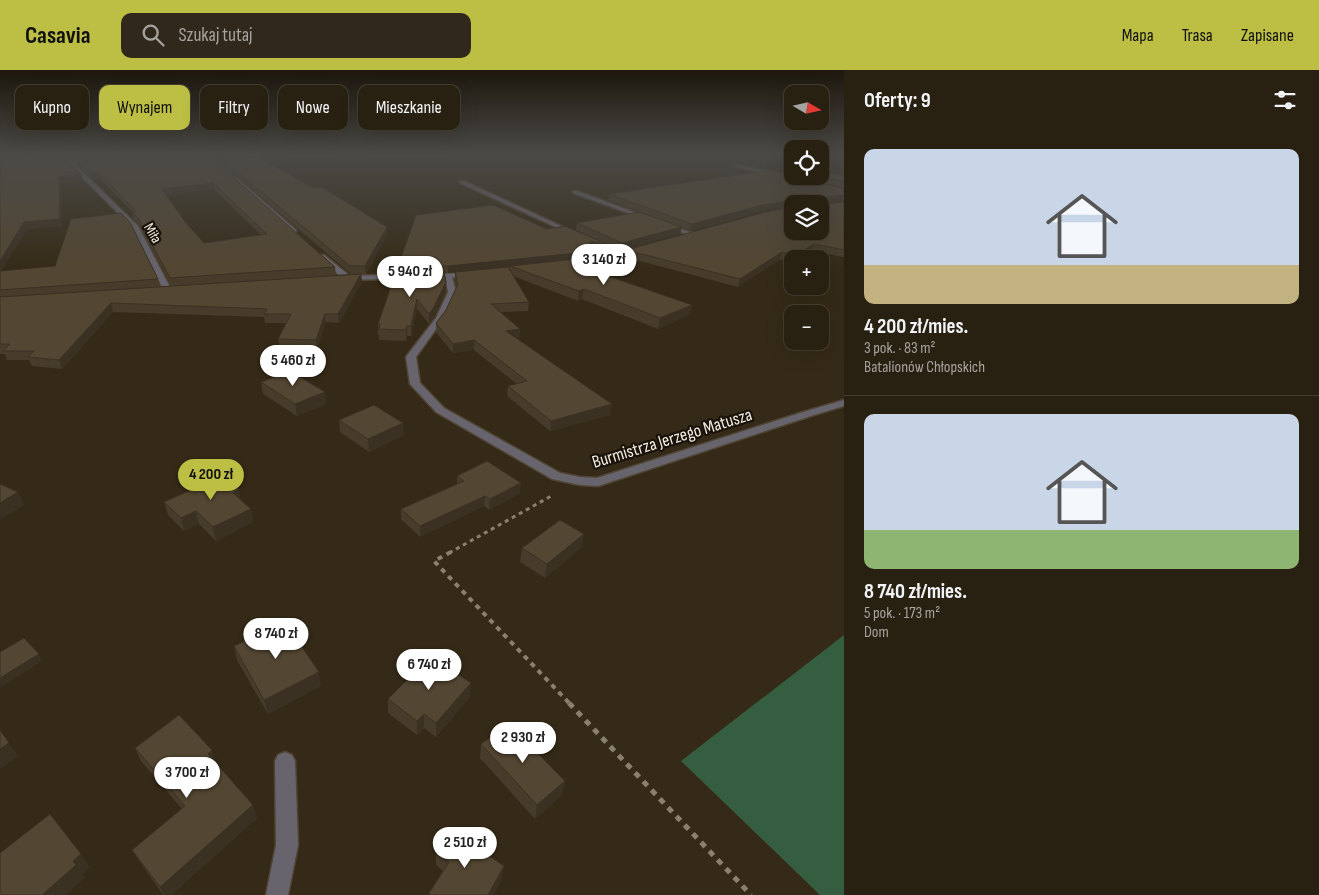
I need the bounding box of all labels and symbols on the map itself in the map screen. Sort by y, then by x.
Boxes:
north arrow [784,85,829,130]
street label: Miła [139,220,166,247]
pin: 3 140 zł [552,244,656,286]
pin: 5 940 zł [358,256,462,298]
pin: 5 460 zł [241,344,345,387]
street label: Burmistrza Jerzego Matusza [590,404,755,473]
pin: 4 200 zł [159,458,263,501]
pin: 8 740 zł [224,618,328,660]
pin: 6 740 zł [377,648,481,691]
pin: 2 930 zł [471,722,575,764]
pin: 3 700 zł [135,756,239,799]
pin: 2 510 zł [413,826,517,869]

